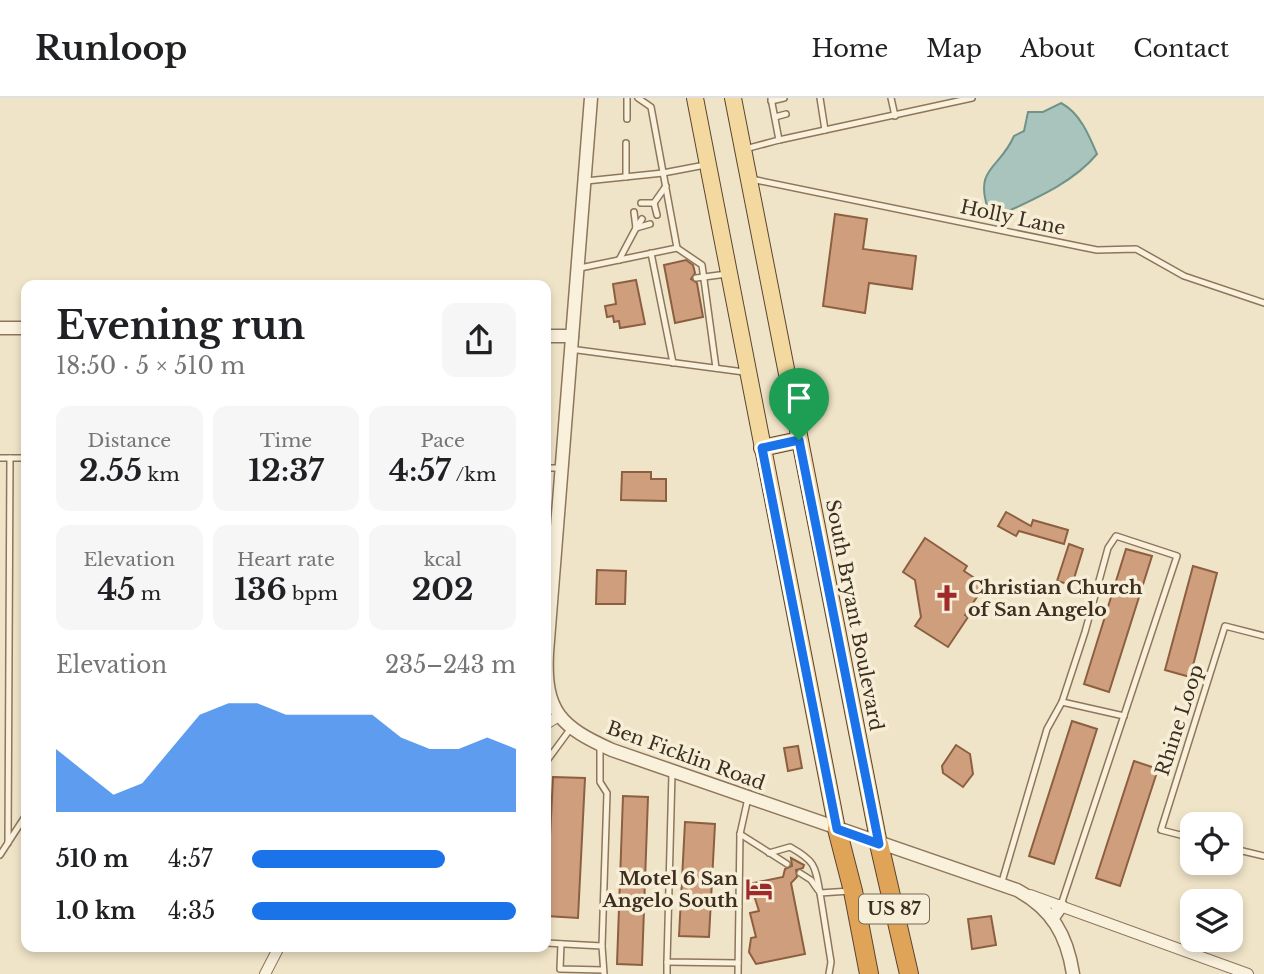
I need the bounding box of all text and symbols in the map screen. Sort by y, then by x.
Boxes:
text: Runloop [35,28,187,69]
text: Home [812,34,888,63]
text: Map [926,34,982,63]
text: About [1020,34,1095,63]
text: Contact [1133,34,1229,63]
street label: Holly Lane [958,195,1068,240]
text: Evening run [56,302,305,349]
button: share [442,303,516,377]
text: 18:50 · 5 × 510 m [56,352,245,380]
pin [769,368,829,440]
icon: arrive [780,379,818,417]
text: Distance [87,429,171,452]
text: Time [260,429,312,452]
text: Pace [420,429,465,452]
text: 2.55 [79,452,142,489]
text: 12:37 [248,452,324,489]
text: 4:57 [389,452,451,489]
text: km [142,463,180,486]
text: /km [451,463,496,486]
street label: South Bryant Boulevard [821,497,888,733]
text: Elevation [83,548,175,571]
text: Heart rate [237,548,335,571]
text: kcal [424,548,462,571]
text: 45 [98,571,135,608]
text: 136 [234,571,287,608]
text: 202 [412,571,474,608]
place label: Christian Church of San Angelo [968,576,1143,621]
text: m [135,582,161,605]
text: bpm [287,582,338,605]
church icon: Christian Church of San Angelo [932,583,962,613]
text: Elevation [56,651,167,679]
text: 235–243 m [385,651,516,679]
street label: Rhine Loop [1151,662,1208,779]
street label: Ben Ficklin Road [603,716,768,795]
map controls [1180,812,1243,952]
button: locate [1180,812,1243,875]
text: 510 m [56,845,129,873]
text: 4:57 [168,845,213,873]
place label: Motel 6 San Angelo South [601,867,738,912]
hotel icon: Motel 6 San Angelo South [744,874,774,904]
button: layers [1180,889,1243,952]
road number: US 87 [859,894,929,924]
text: 1.0 km [56,897,136,925]
text: 4:35 [168,897,215,925]

